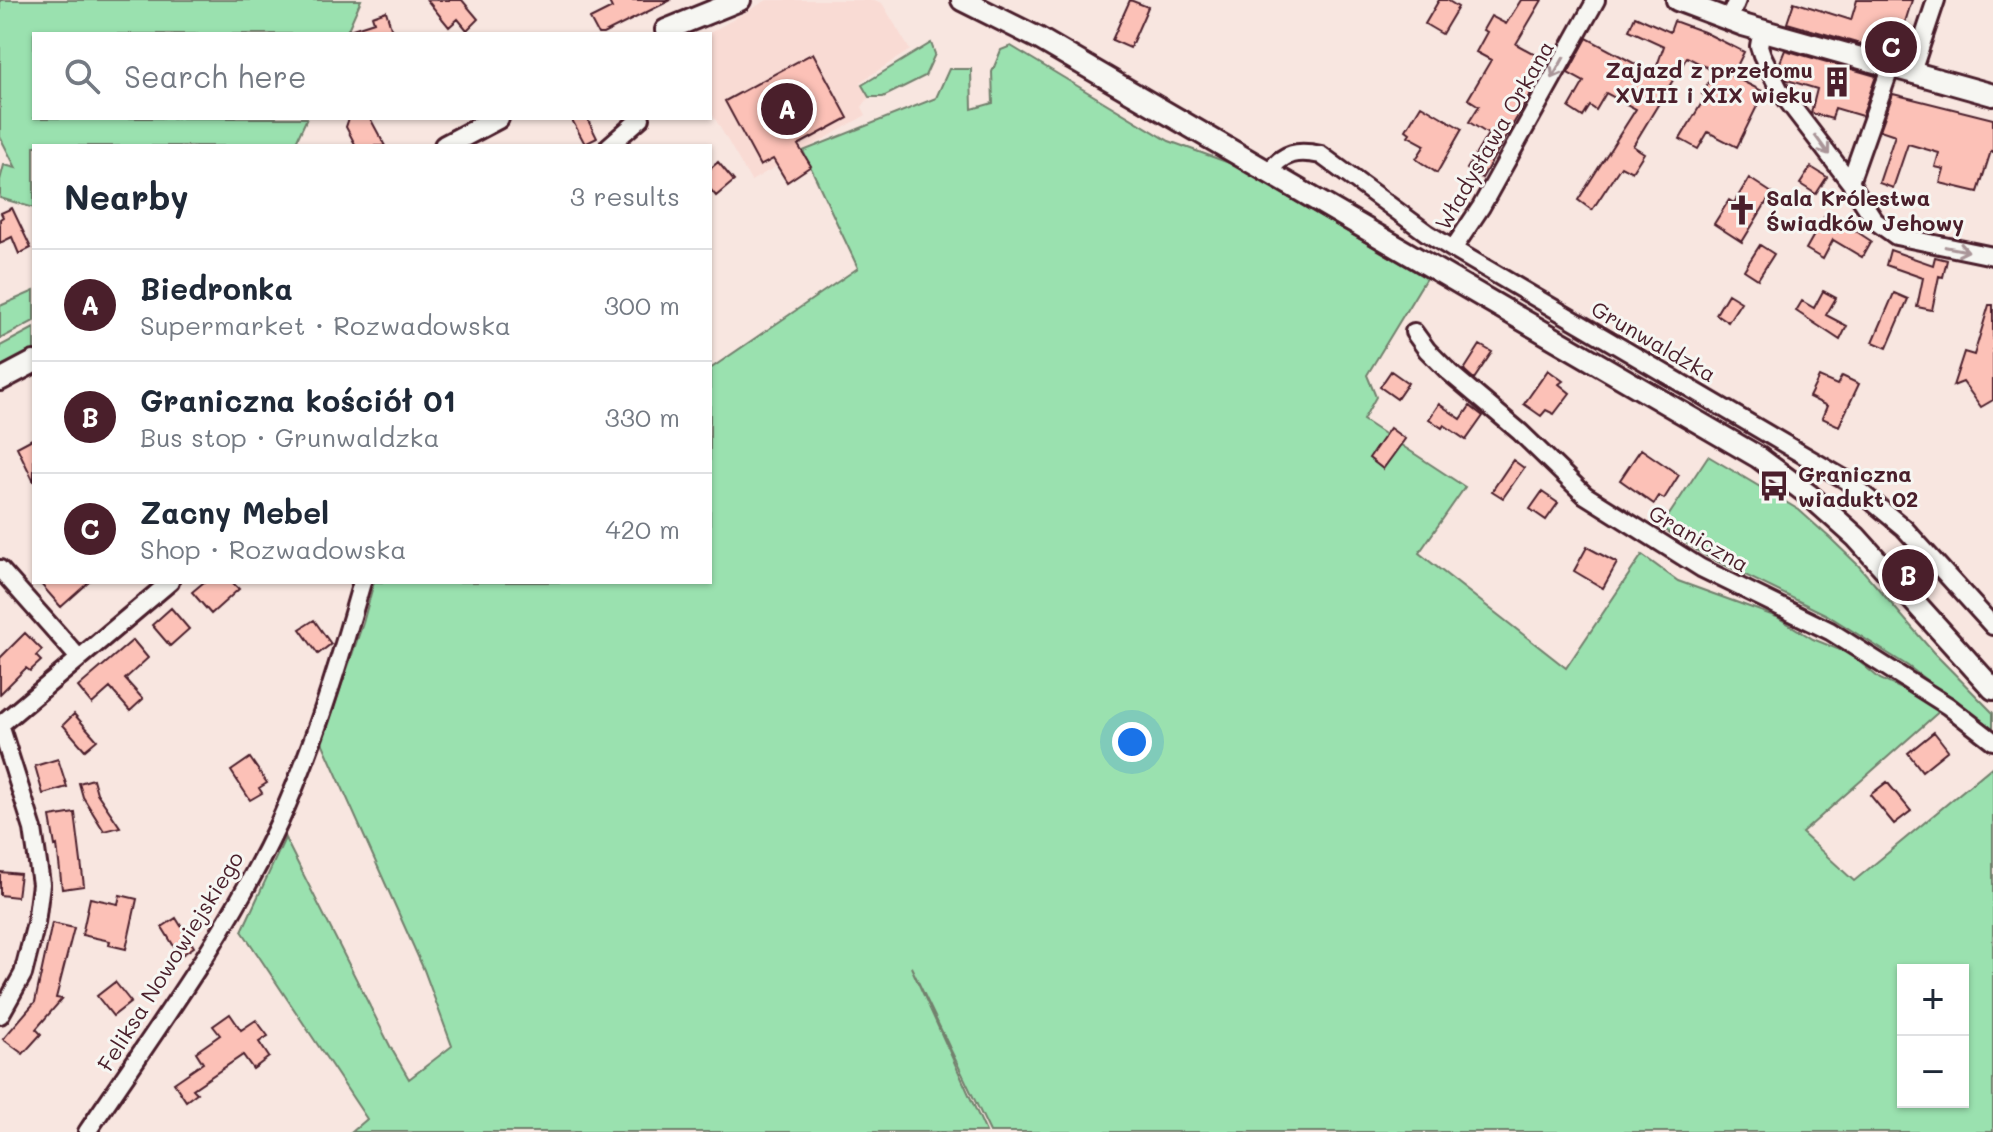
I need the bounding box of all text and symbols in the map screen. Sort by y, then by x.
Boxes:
pin: C [1865,17,1917,77]
search box [32,32,712,120]
street label: Władysława Orkana [1428,35,1560,235]
icon: search [60,54,104,98]
place label: Zajazd z przełomu XVIII i XIX wieku [1605,55,1813,109]
text: Search here [124,56,307,96]
one-way arrow [1550,56,1566,79]
building icon: Zajazd z przełomu XVIII i XIX wieku [1820,65,1854,99]
pin: A [761,79,813,139]
one-way arrow [1814,133,1831,155]
text: Nearby [64,174,189,219]
text: 3 results [570,179,680,213]
place label: Sala Królestwa Świadków Jehowy [1766,183,1964,237]
church icon: Sala Królestwa Świadków Jehowy [1725,193,1759,227]
one-way arrow [1944,242,1969,257]
text: Biedronka [140,268,293,308]
text: A [81,288,99,322]
text: 300 m [604,288,680,322]
street label: Grunwaldzka [1586,294,1722,388]
text: Supermarket · Rozwadowska [140,308,511,342]
text: Graniczna kościół 01 [140,380,456,420]
text: B [81,400,99,434]
text: 330 m [604,400,680,434]
text: Bus stop · Grunwaldzka [140,420,440,454]
place label: Graniczna wiadukt 02 [1798,459,1918,513]
bus stop icon: Graniczna wiadukt 02 [1757,469,1791,503]
text: Zacny Mebel [140,492,329,532]
street label: Graniczna [1644,498,1754,578]
text: C [80,512,100,546]
text: 420 m [605,512,680,546]
text: Shop · Rozwadowska [140,532,406,566]
pin: B [1882,545,1934,605]
your location [1112,722,1152,762]
street label: Feliksa Nowowiejskiego [90,846,250,1076]
map controls [1897,964,1969,1108]
button: + [1897,964,1969,1036]
button: − [1897,1036,1969,1108]

